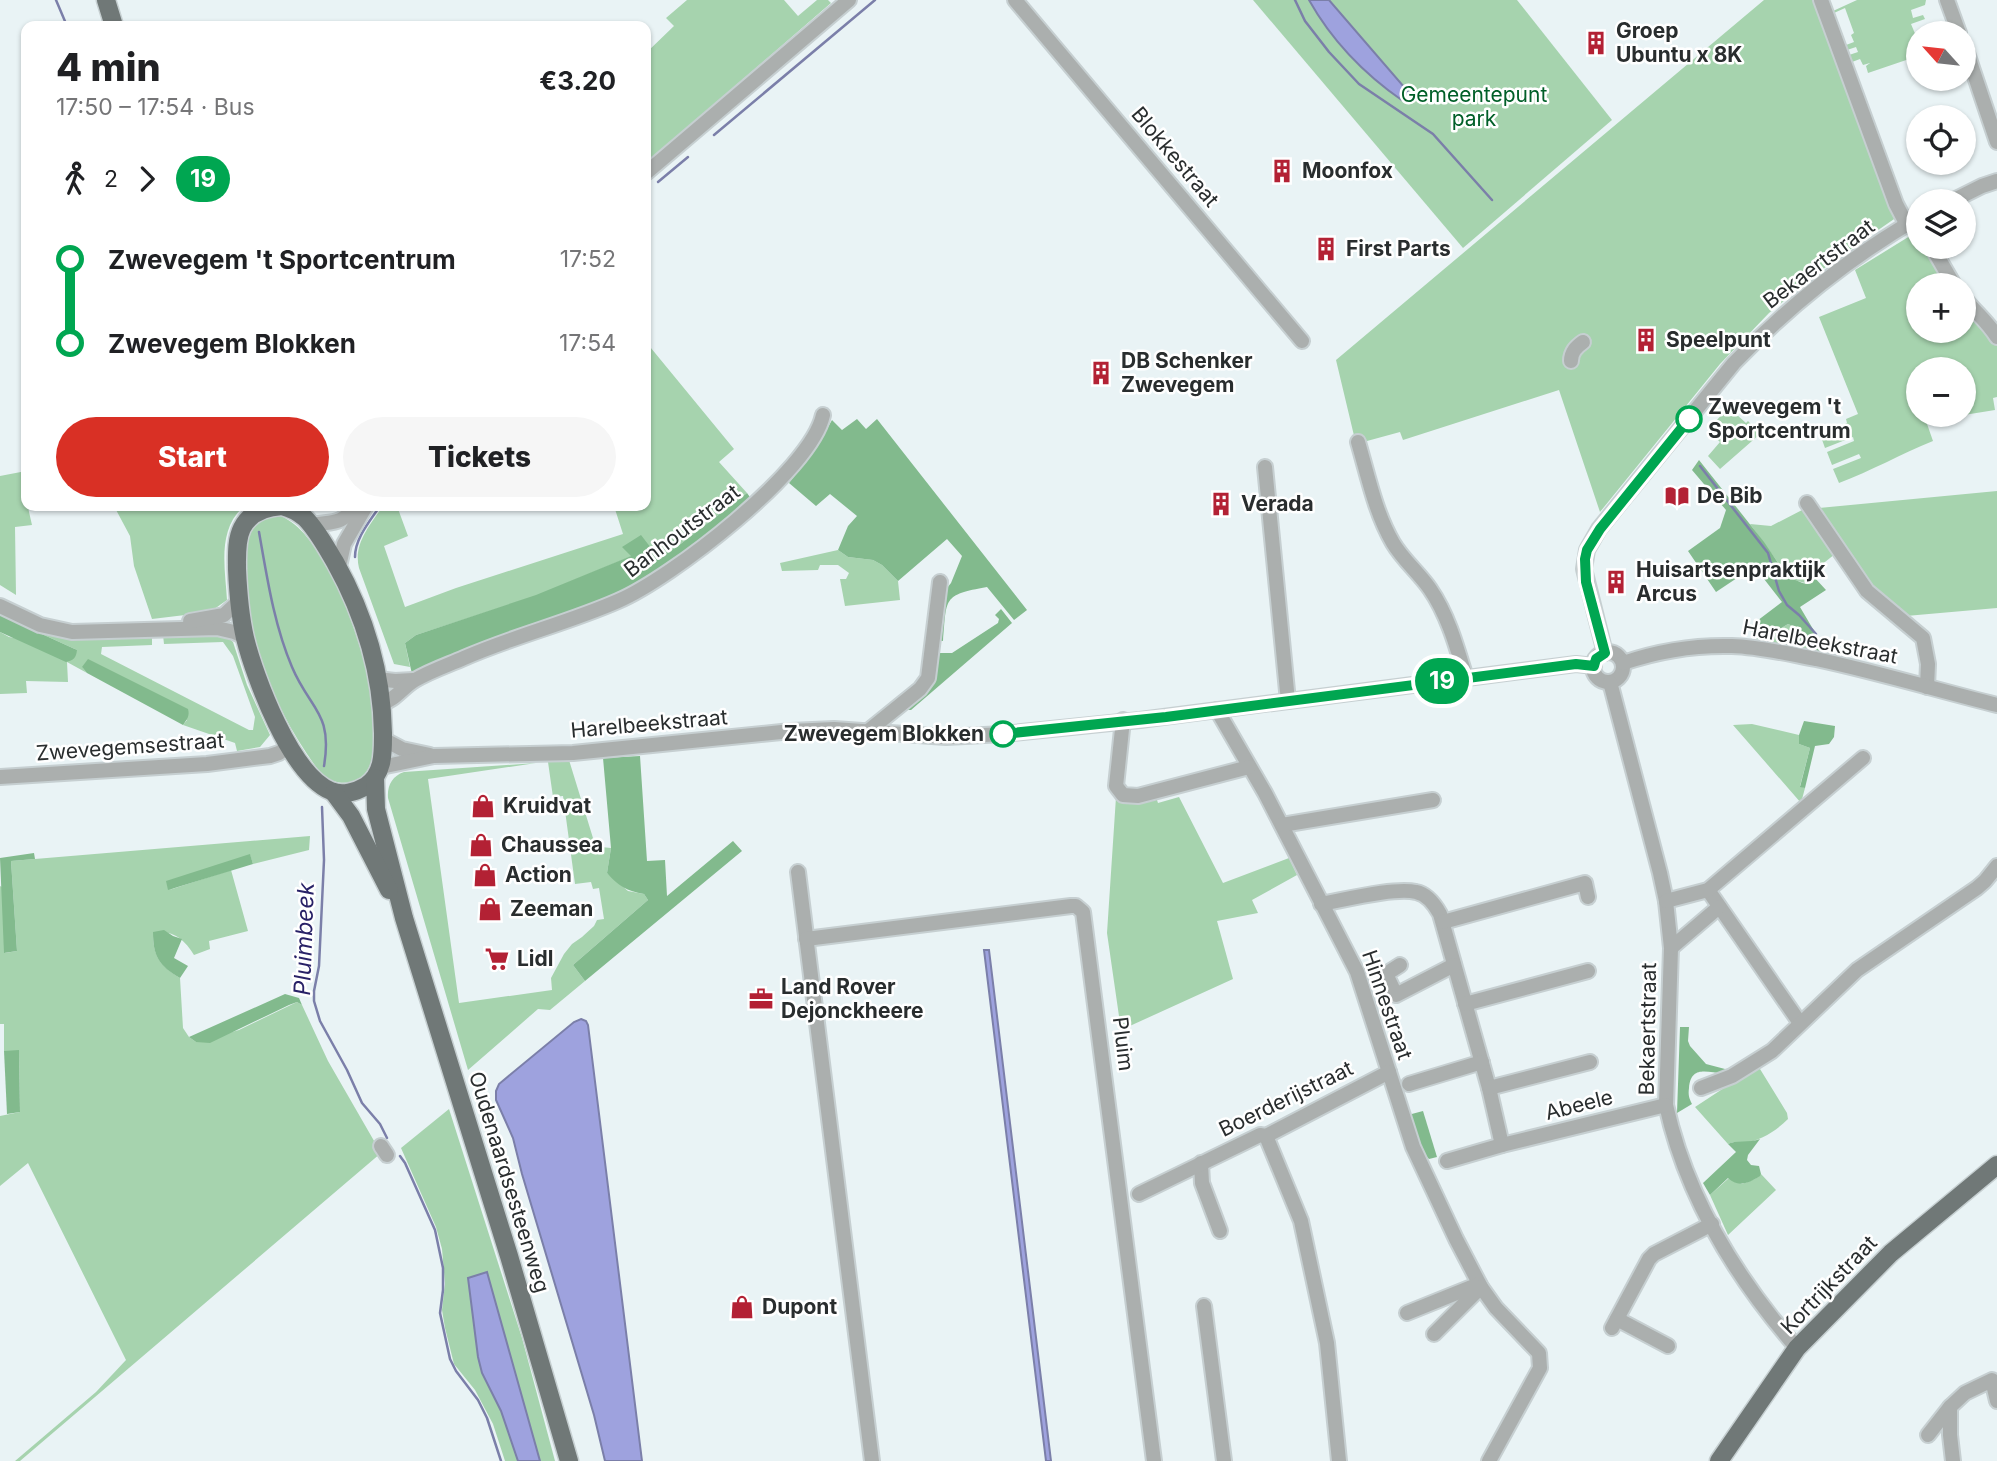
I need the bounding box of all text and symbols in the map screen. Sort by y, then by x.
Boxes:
place label: Groep Ubuntu x 8K [1616,18,1742,67]
north arrow [1906,21,1976,91]
map controls [1906,21,1976,427]
building icon: Groep Ubuntu x 8K [1582,29,1610,57]
text: 4 min [56,44,161,90]
text: €3.20 [539,65,616,96]
park label: Gemeentepunt park [1401,82,1547,131]
text: 17:50 – 17:54 · Bus [56,93,255,121]
street label: Blokkestraat [1126,102,1224,212]
button: locate [1906,105,1976,175]
building icon: Moonfox [1268,157,1296,185]
place label: Moonfox [1302,158,1393,183]
icon: walk [56,160,94,198]
icon: forward [128,160,166,198]
text: 19 [190,164,216,193]
text: 2 [104,165,118,193]
button: layers [1906,189,1976,259]
street label: Bekaertstraat [1758,214,1879,314]
building icon: First Parts [1312,235,1340,263]
place label: First Parts [1346,236,1451,261]
text: Zwevegem 't Sportcentrum [108,244,456,275]
text: 17:52 [560,245,616,273]
button: + [1906,273,1976,343]
building icon: Speelpunt [1632,326,1660,354]
place label: Speelpunt [1666,327,1771,352]
text: Zwevegem Blokken [108,328,356,359]
text: 17:54 [559,329,616,357]
place label: DB Schenker Zwevegem [1121,348,1253,397]
button: − [1906,357,1976,427]
building icon: DB Schenker Zwevegem [1087,359,1115,387]
place label: Zwevegem 't Sportcentrum [1708,394,1851,443]
marker: Zwevegem 't Sportcentrum [1676,406,1702,432]
button: Start [56,417,329,497]
button: Tickets [343,417,616,497]
street label: Banhoutstraat [619,479,745,582]
library icon: De Bib [1663,482,1691,510]
place label: De Bib [1697,483,1762,508]
building icon: Verada [1207,490,1235,518]
place label: Verada [1241,491,1314,516]
place label: Huisartsenpraktijk Arcus [1636,557,1826,606]
building icon: Huisartsenpraktijk Arcus [1602,568,1630,596]
street label: Harelbeekstraat [1740,614,1900,669]
line badge: 19 [1410,658,1474,704]
text: 19 [1429,666,1455,695]
street label: Harelbeekstraat [569,704,729,743]
place label: Zwevegem Blokken [784,721,984,746]
marker: Zwevegem Blokken [990,721,1016,747]
street label: Zwevegemsestraat [35,727,225,766]
shop icon: Kruidvat [469,792,497,820]
place label: Kruidvat [503,793,591,818]
shop icon: Chaussea [467,831,495,859]
place label: Chaussea [501,832,603,857]
shop icon: Action [471,861,499,889]
place label: Action [505,862,572,887]
water label: Pluimbeek [288,882,320,996]
shop icon: Zeeman [476,895,504,923]
place label: Zeeman [510,896,593,921]
supermarket icon: Lidl [483,945,511,973]
place label: Lidl [517,946,554,971]
street label: Hinnestraat [1357,947,1418,1063]
street label: Bekaertstraat [1634,962,1661,1096]
place label: Land Rover Dejonckheere [781,974,924,1023]
office icon: Land Rover Dejonckheere [747,985,775,1013]
street label: Pluim [1108,1015,1139,1072]
street label: Boerderijstraat [1215,1055,1357,1142]
street label: Oudenaardsesteenweg [464,1068,555,1295]
street label: Abeele [1542,1084,1615,1125]
street label: Kortrijkstraat [1775,1230,1882,1339]
shop icon: Dupont [728,1293,756,1321]
place label: Dupont [762,1294,837,1319]

